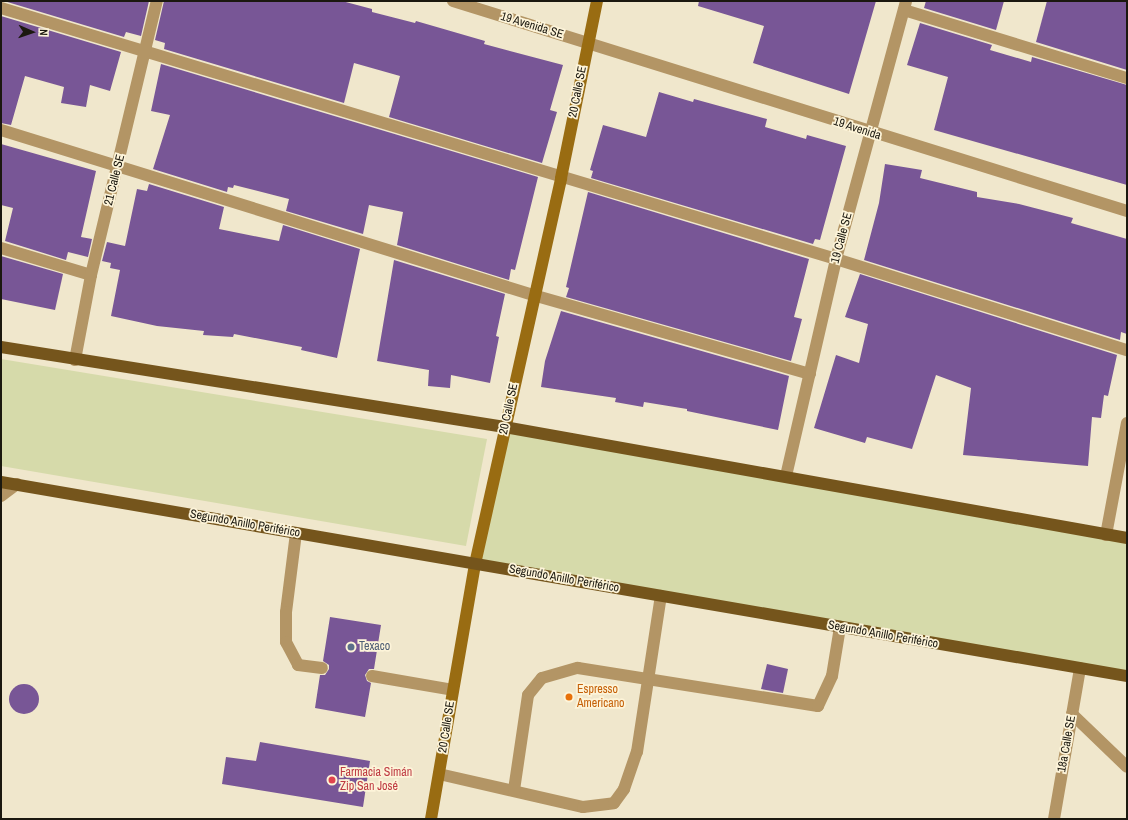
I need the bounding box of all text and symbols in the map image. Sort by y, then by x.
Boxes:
street label: 19 Avenida SE [499,10,565,42]
north arrow [12,12,52,52]
text: N [37,29,51,36]
street label: 20 Calle SE [566,65,590,119]
street label: 19 Avenida [831,114,883,144]
street label: 21 Calle SE [102,153,128,207]
street label: 19 Calle SE [828,211,856,265]
street label: 20 Calle SE [497,382,521,436]
street label: Segundo Anillo Periférico [189,507,301,541]
street label: Segundo Anillo Periférico [508,562,620,596]
street label: Segundo Anillo Periférico [827,618,939,652]
place label: Texaco [359,640,390,654]
marker: Texaco [346,642,356,652]
place label: Espresso Americano [577,683,625,711]
marker: Espresso Americano [564,692,574,702]
street label: 20 Calle SE [436,700,458,754]
street label: 18a Calle SE [1055,714,1079,774]
place label: Farmacia Simán Zip San José [340,766,412,794]
marker: Farmacia Simán Zip San José [327,775,337,785]

